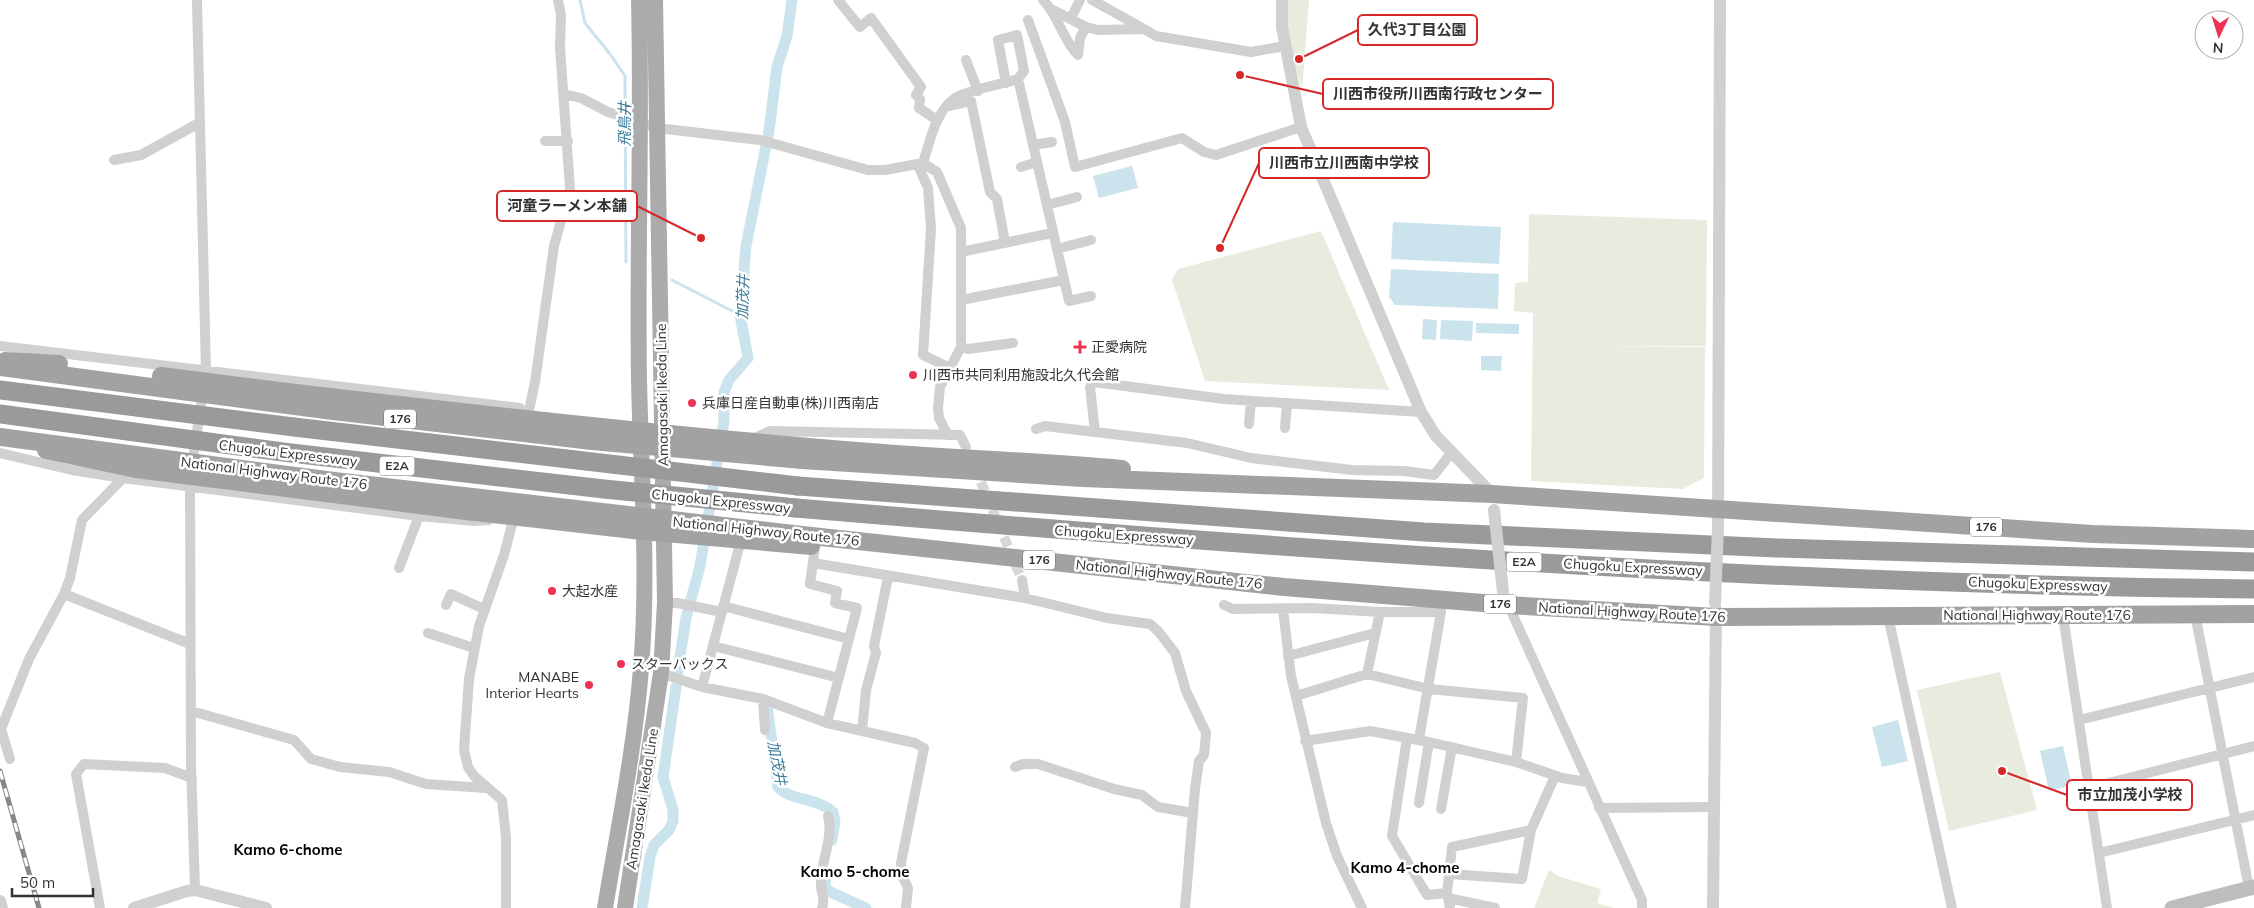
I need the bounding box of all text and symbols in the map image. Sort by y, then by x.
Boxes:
north arrow [2194,10,2244,60]
callout: 久代3丁目公園 [1358,15,1477,45]
text: 久代3丁目公園 [1367,20,1467,39]
text: N [2212,39,2224,57]
callout: 川西市役所川西南行政センター [1323,79,1553,109]
text: 川西市役所川西南行政センター [1333,84,1543,103]
water label: 飛鳥井 [615,100,634,147]
callout: 川西市立川西南中学校 [1259,148,1429,178]
text: 川西市立川西南中学校 [1269,153,1419,172]
callout: 河童ラーメン本舗 [497,191,637,221]
text: 河童ラーメン本舗 [507,196,627,215]
water label: 加茂井 [732,272,753,320]
street label: Amagasaki Ikeda Line [652,323,672,467]
place label: 正愛病院 [1091,338,1147,356]
marker: 正愛病院 [1073,340,1087,354]
place label: 川西市共同利用施設北久代会館 [923,366,1119,384]
marker: 川西市共同利用施設北久代会館 [907,369,919,381]
place label: 兵庫日産自動車(株)川西南店 [702,394,879,412]
marker: 兵庫日産自動車(株)川西南店 [686,397,698,409]
road number: 176 [384,409,416,428]
street label: Chugoku Expressway [218,436,359,471]
street label: National Highway Route 176 [180,453,368,493]
road number: E2A [380,456,414,476]
street label: Chugoku Expressway [651,485,792,517]
street label: National Highway Route 176 [672,512,860,550]
road number: 176 [1970,518,2002,536]
street label: Chugoku Expressway [1054,521,1195,549]
road number: 176 [1023,550,1055,570]
road number: E2A [1506,552,1542,572]
street label: Chugoku Expressway [1563,554,1704,580]
street label: National Highway Route 176 [1075,555,1263,593]
street label: Chugoku Expressway [1968,573,2109,595]
place label: 大起水産 [562,582,618,600]
marker: 大起水産 [546,585,558,597]
road number: 176 [1484,594,1516,614]
street label: National Highway Route 176 [1538,598,1726,626]
street label: National Highway Route 176 [1943,606,2131,624]
place label: スターバックス [631,655,728,673]
marker: スターバックス [615,658,627,670]
place label: MANABE Interior Hearts [486,668,579,702]
marker: MANABE Interior Hearts [583,679,595,691]
street label: Amagasaki Ikeda Line [622,727,662,871]
water label: 加茂井 [764,739,791,789]
callout: 市立加茂小学校 [2067,780,2192,810]
text: 市立加茂小学校 [2077,785,2183,804]
district label: Kamo 6-chome [234,840,342,859]
district label: Kamo 4-chome [1351,858,1459,877]
district label: Kamo 5-chome [801,862,909,881]
scale bar [12,866,94,898]
text: 50 m [20,873,55,892]

